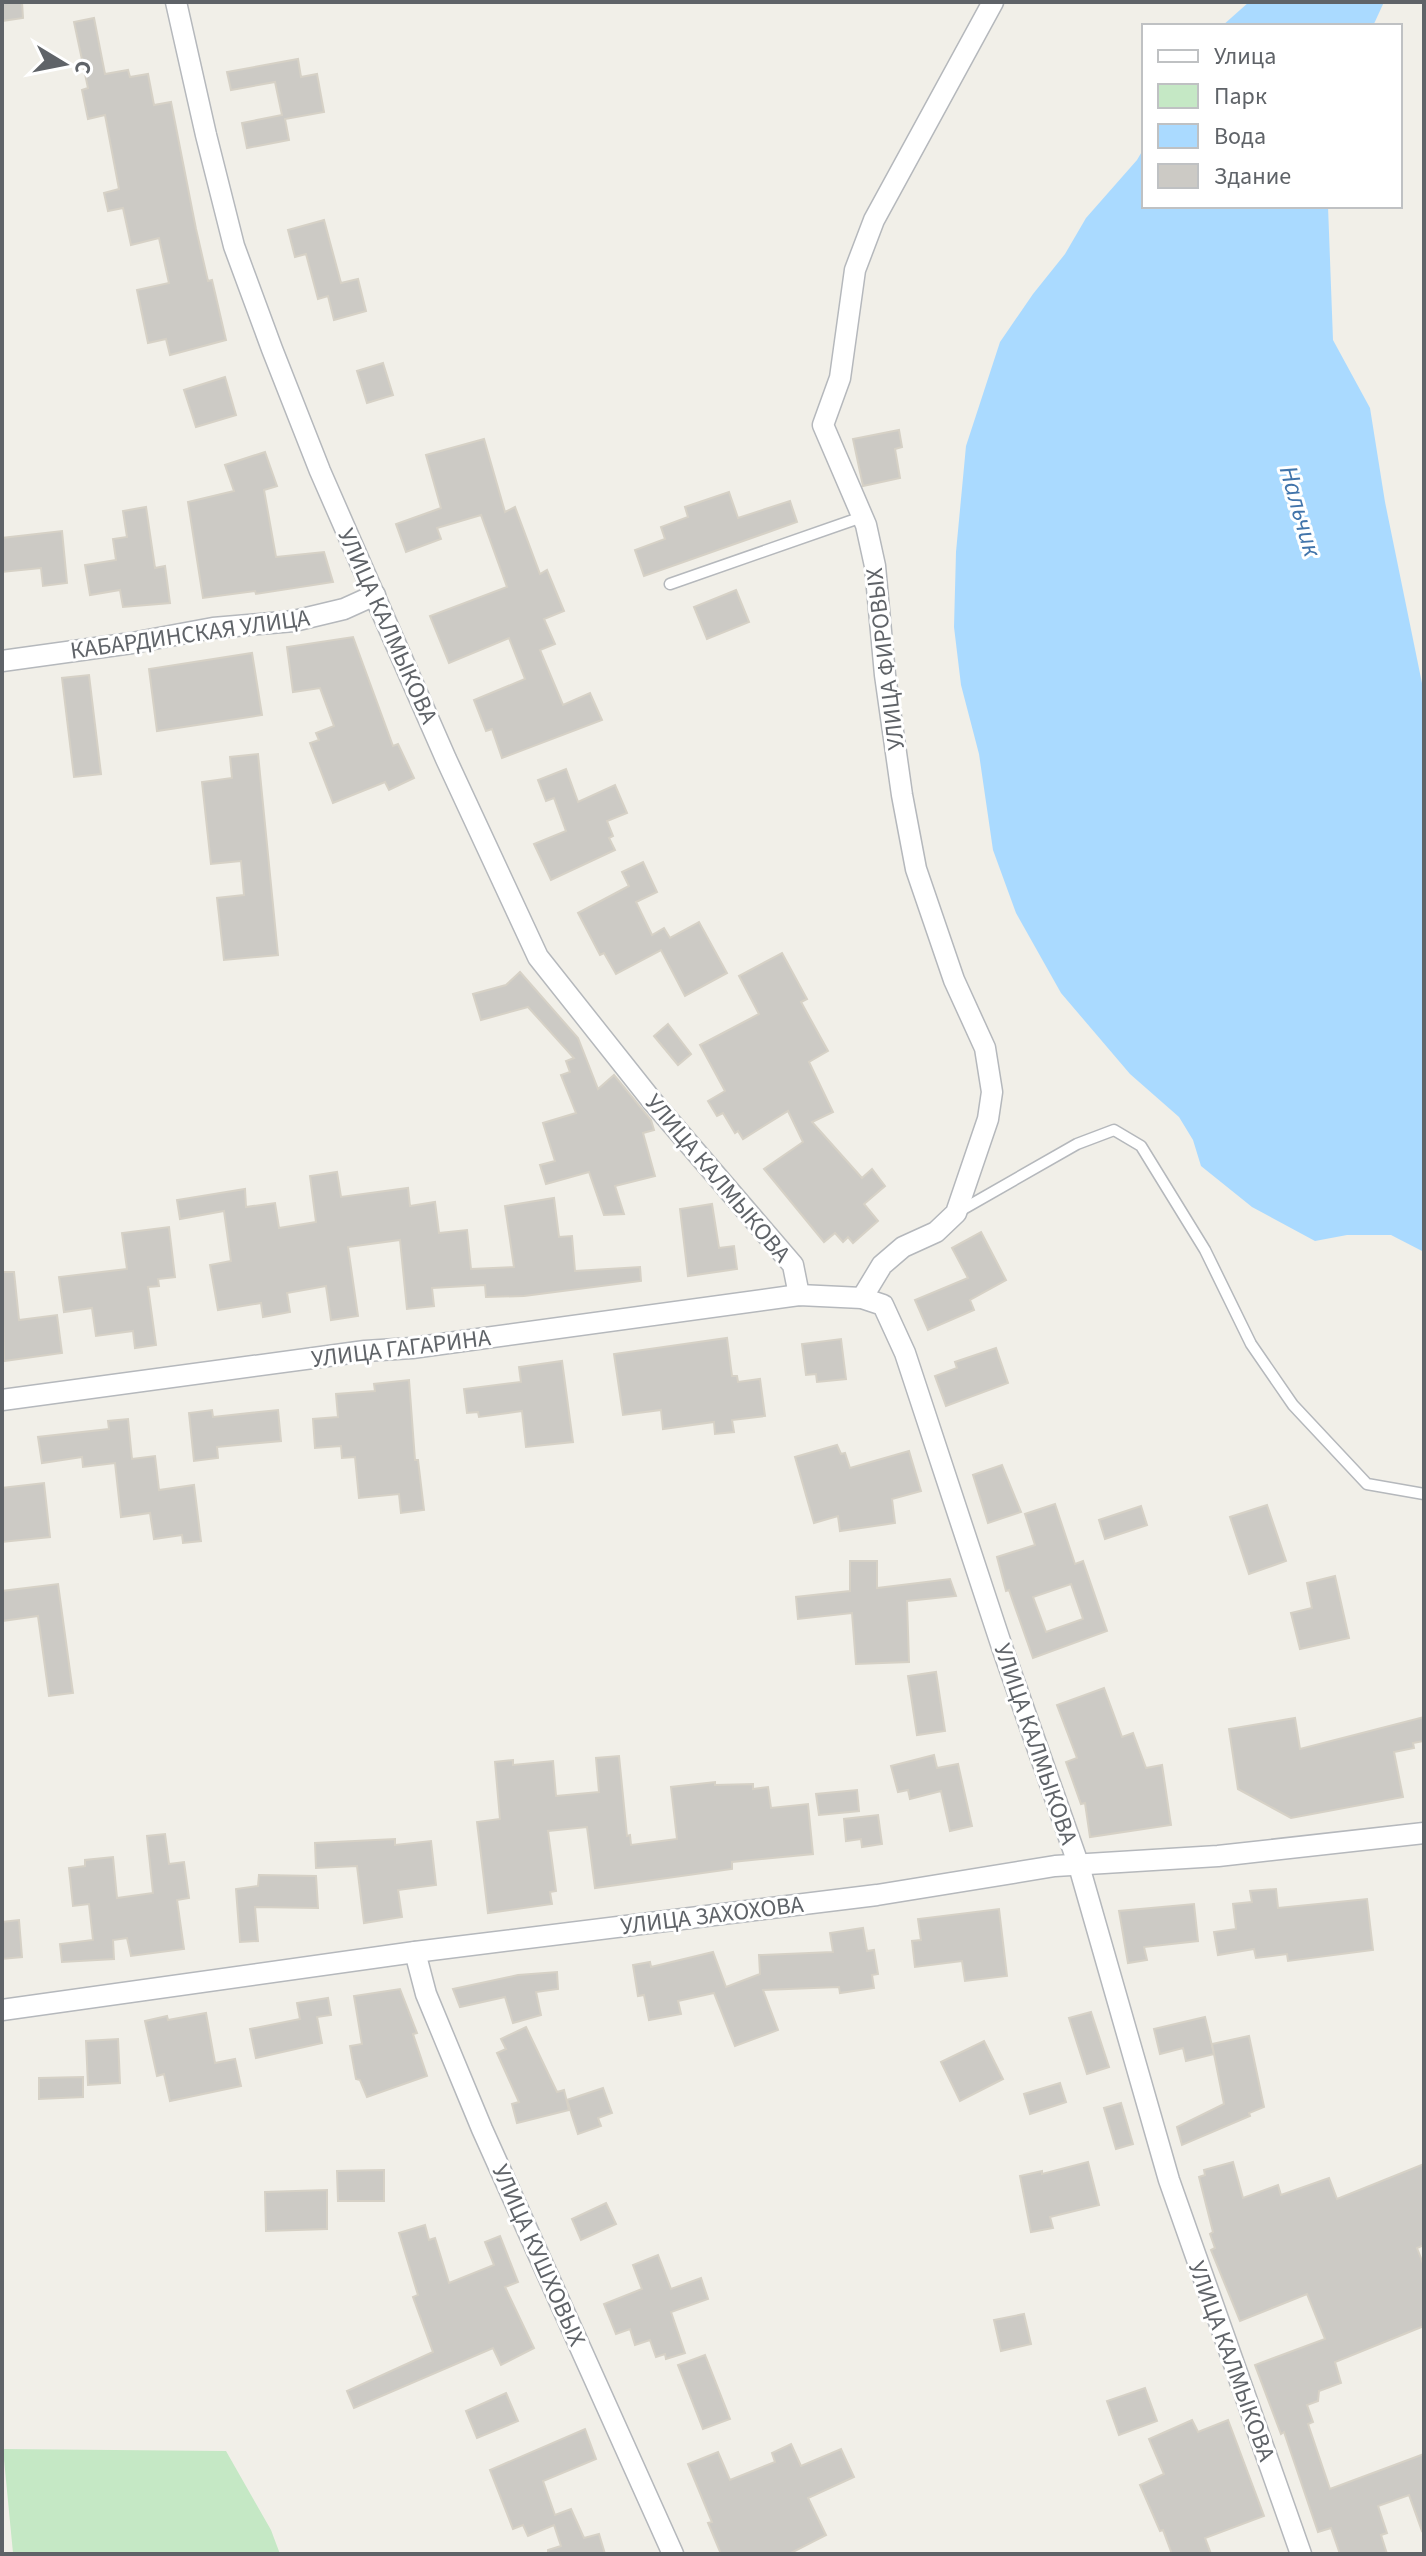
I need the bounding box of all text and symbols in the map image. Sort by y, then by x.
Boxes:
north arrow [24,24,104,104]
legend [1142,24,1402,208]
text: Улица [1214,39,1276,74]
text: С [66,58,100,77]
text: Парк [1214,79,1267,114]
text: Вода [1214,119,1266,154]
text: Здание [1214,159,1291,194]
water label: Нальчик [1270,461,1331,562]
street label: УЛИЦА КАЛМЫКОВА [329,523,446,730]
street label: УЛИЦА ФИРОВЫХ [857,566,914,752]
street label: КАБАРДИНСКАЯ УЛИЦА [68,600,312,669]
street label: УЛИЦА КАЛМЫКОВА [637,1086,799,1270]
street label: УЛИЦА ГАГАРИНА [309,1320,493,1377]
street label: УЛИЦА КАЛМЫКОВА [985,1639,1086,1849]
street label: УЛИЦА ЗАХОХОВА [619,1887,805,1944]
street label: УЛИЦА КУШХОВЫХ [483,2159,594,2352]
street label: УЛИЦА КАЛМЫКОВА [1179,2256,1284,2466]

